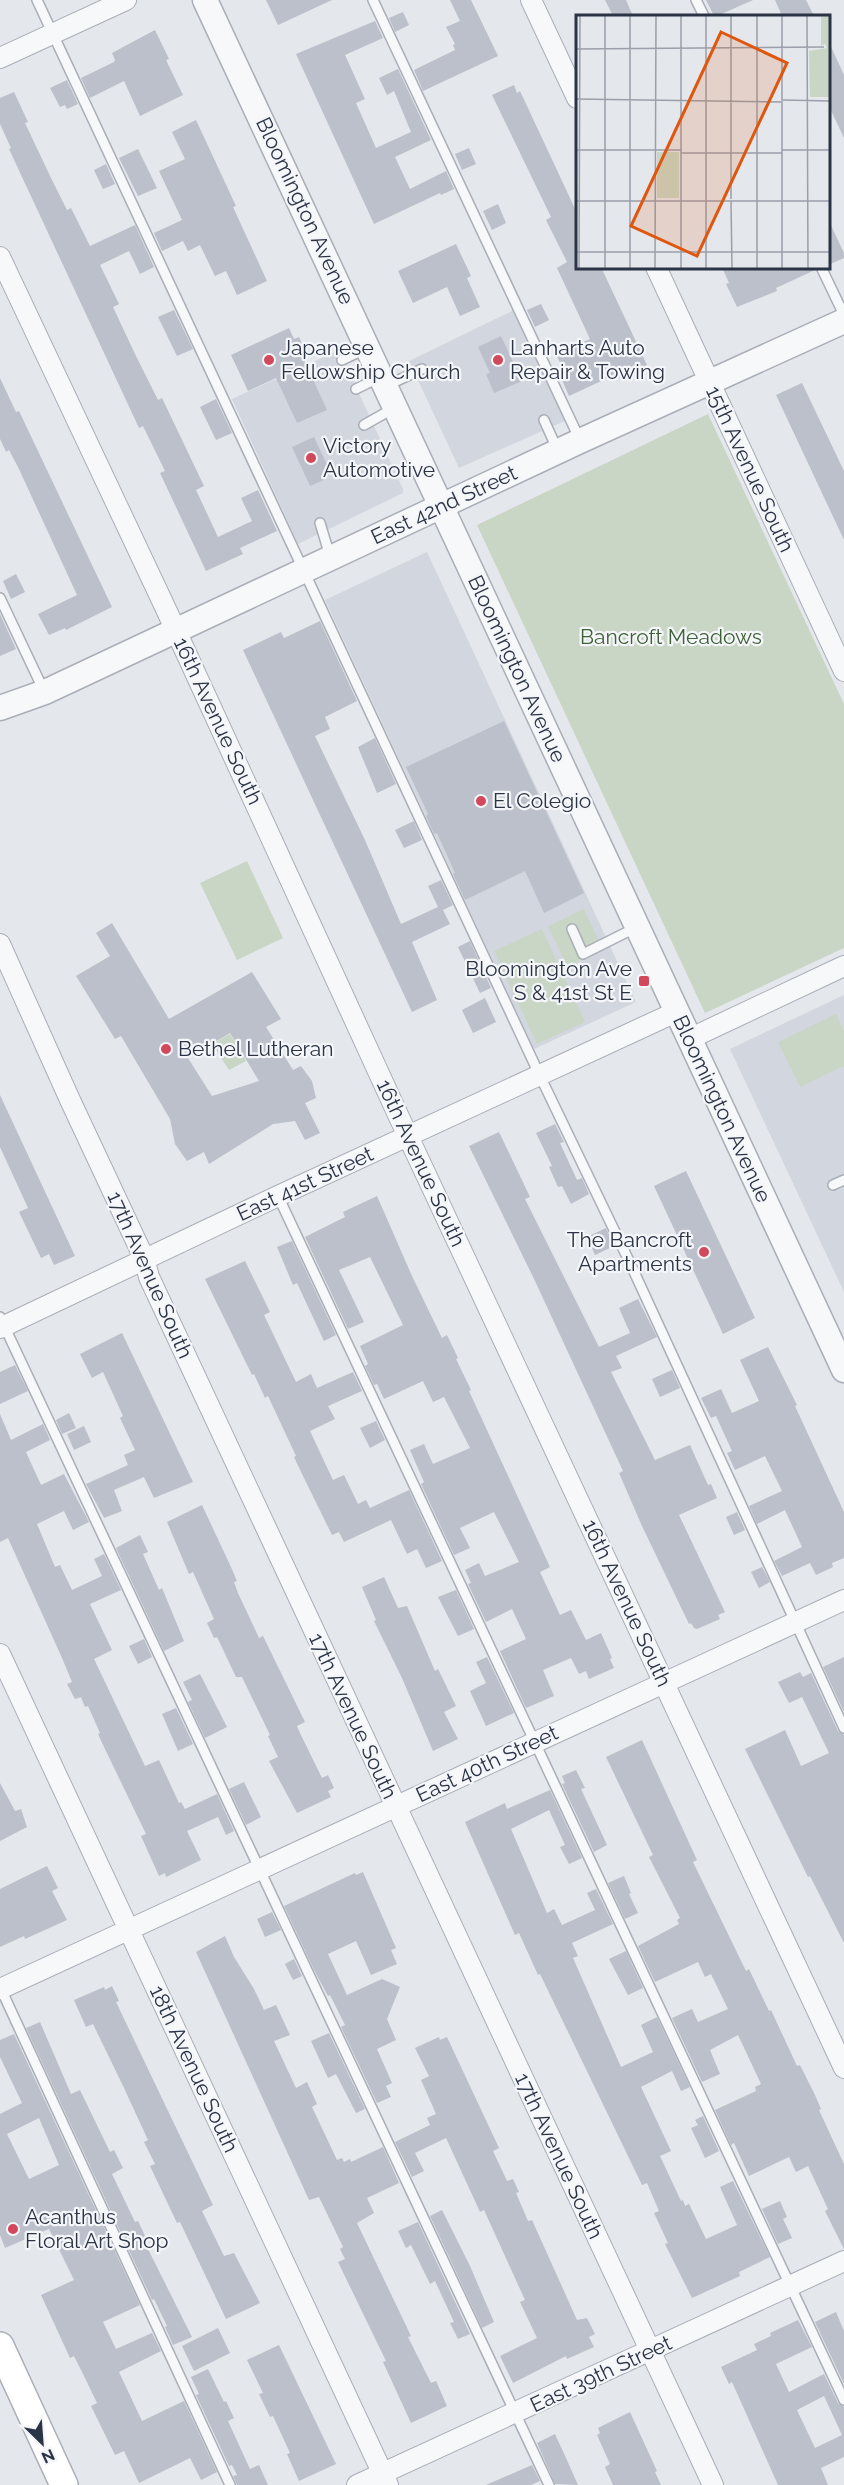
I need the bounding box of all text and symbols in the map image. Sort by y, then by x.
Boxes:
inset map [576,15,829,268]
street label: Bloomington Avenue [251,113,360,308]
place label: Japanese Fellowship Church [281,335,461,384]
place label: Lanharts Auto Repair & Towing [510,335,665,384]
marker: Japanese Fellowship Church [262,353,276,367]
marker: Lanharts Auto Repair & Towing [491,353,505,367]
street label: 15th Avenue South [701,382,800,556]
place label: Victory Automotive [323,433,435,482]
marker: Victory Automotive [304,451,318,465]
street label: East 42nd Street [367,460,521,549]
street label: Bloomington Avenue [463,571,572,766]
park label: Bancroft Meadows [580,624,762,649]
street label: 16th Avenue South [169,633,268,808]
place label: El Colegio [493,788,591,813]
marker: El Colegio [474,794,488,808]
place label: Bloomington Ave S & 41st St E [465,956,632,1005]
marker: Bloomington Ave S & 41st St E [637,974,651,988]
street label: Bloomington Avenue [668,1011,777,1206]
place label: Bethel Lutheran [178,1036,334,1061]
marker: Bethel Lutheran [159,1042,173,1056]
street label: 16th Avenue South [372,1075,471,1250]
street label: East 41st Street [232,1141,377,1226]
street label: 17th Avenue South [102,1187,199,1362]
place label: The Bancroft Apartments [567,1227,692,1276]
marker: The Bancroft Apartments [697,1245,711,1259]
street label: 16th Avenue South [578,1515,677,1690]
street label: 17th Avenue South [304,1629,403,1803]
street label: East 40th Street [412,1720,562,1807]
street label: 18th Avenue South [145,1981,244,2156]
street label: 17th Avenue South [510,2069,609,2243]
place label: Acanthus Floral Art Shop [25,2204,169,2253]
marker: Acanthus Floral Art Shop [6,2222,20,2236]
street label: East 39th Street [526,2330,675,2417]
north arrow [12,2413,72,2473]
text: N [39,2445,58,2467]

